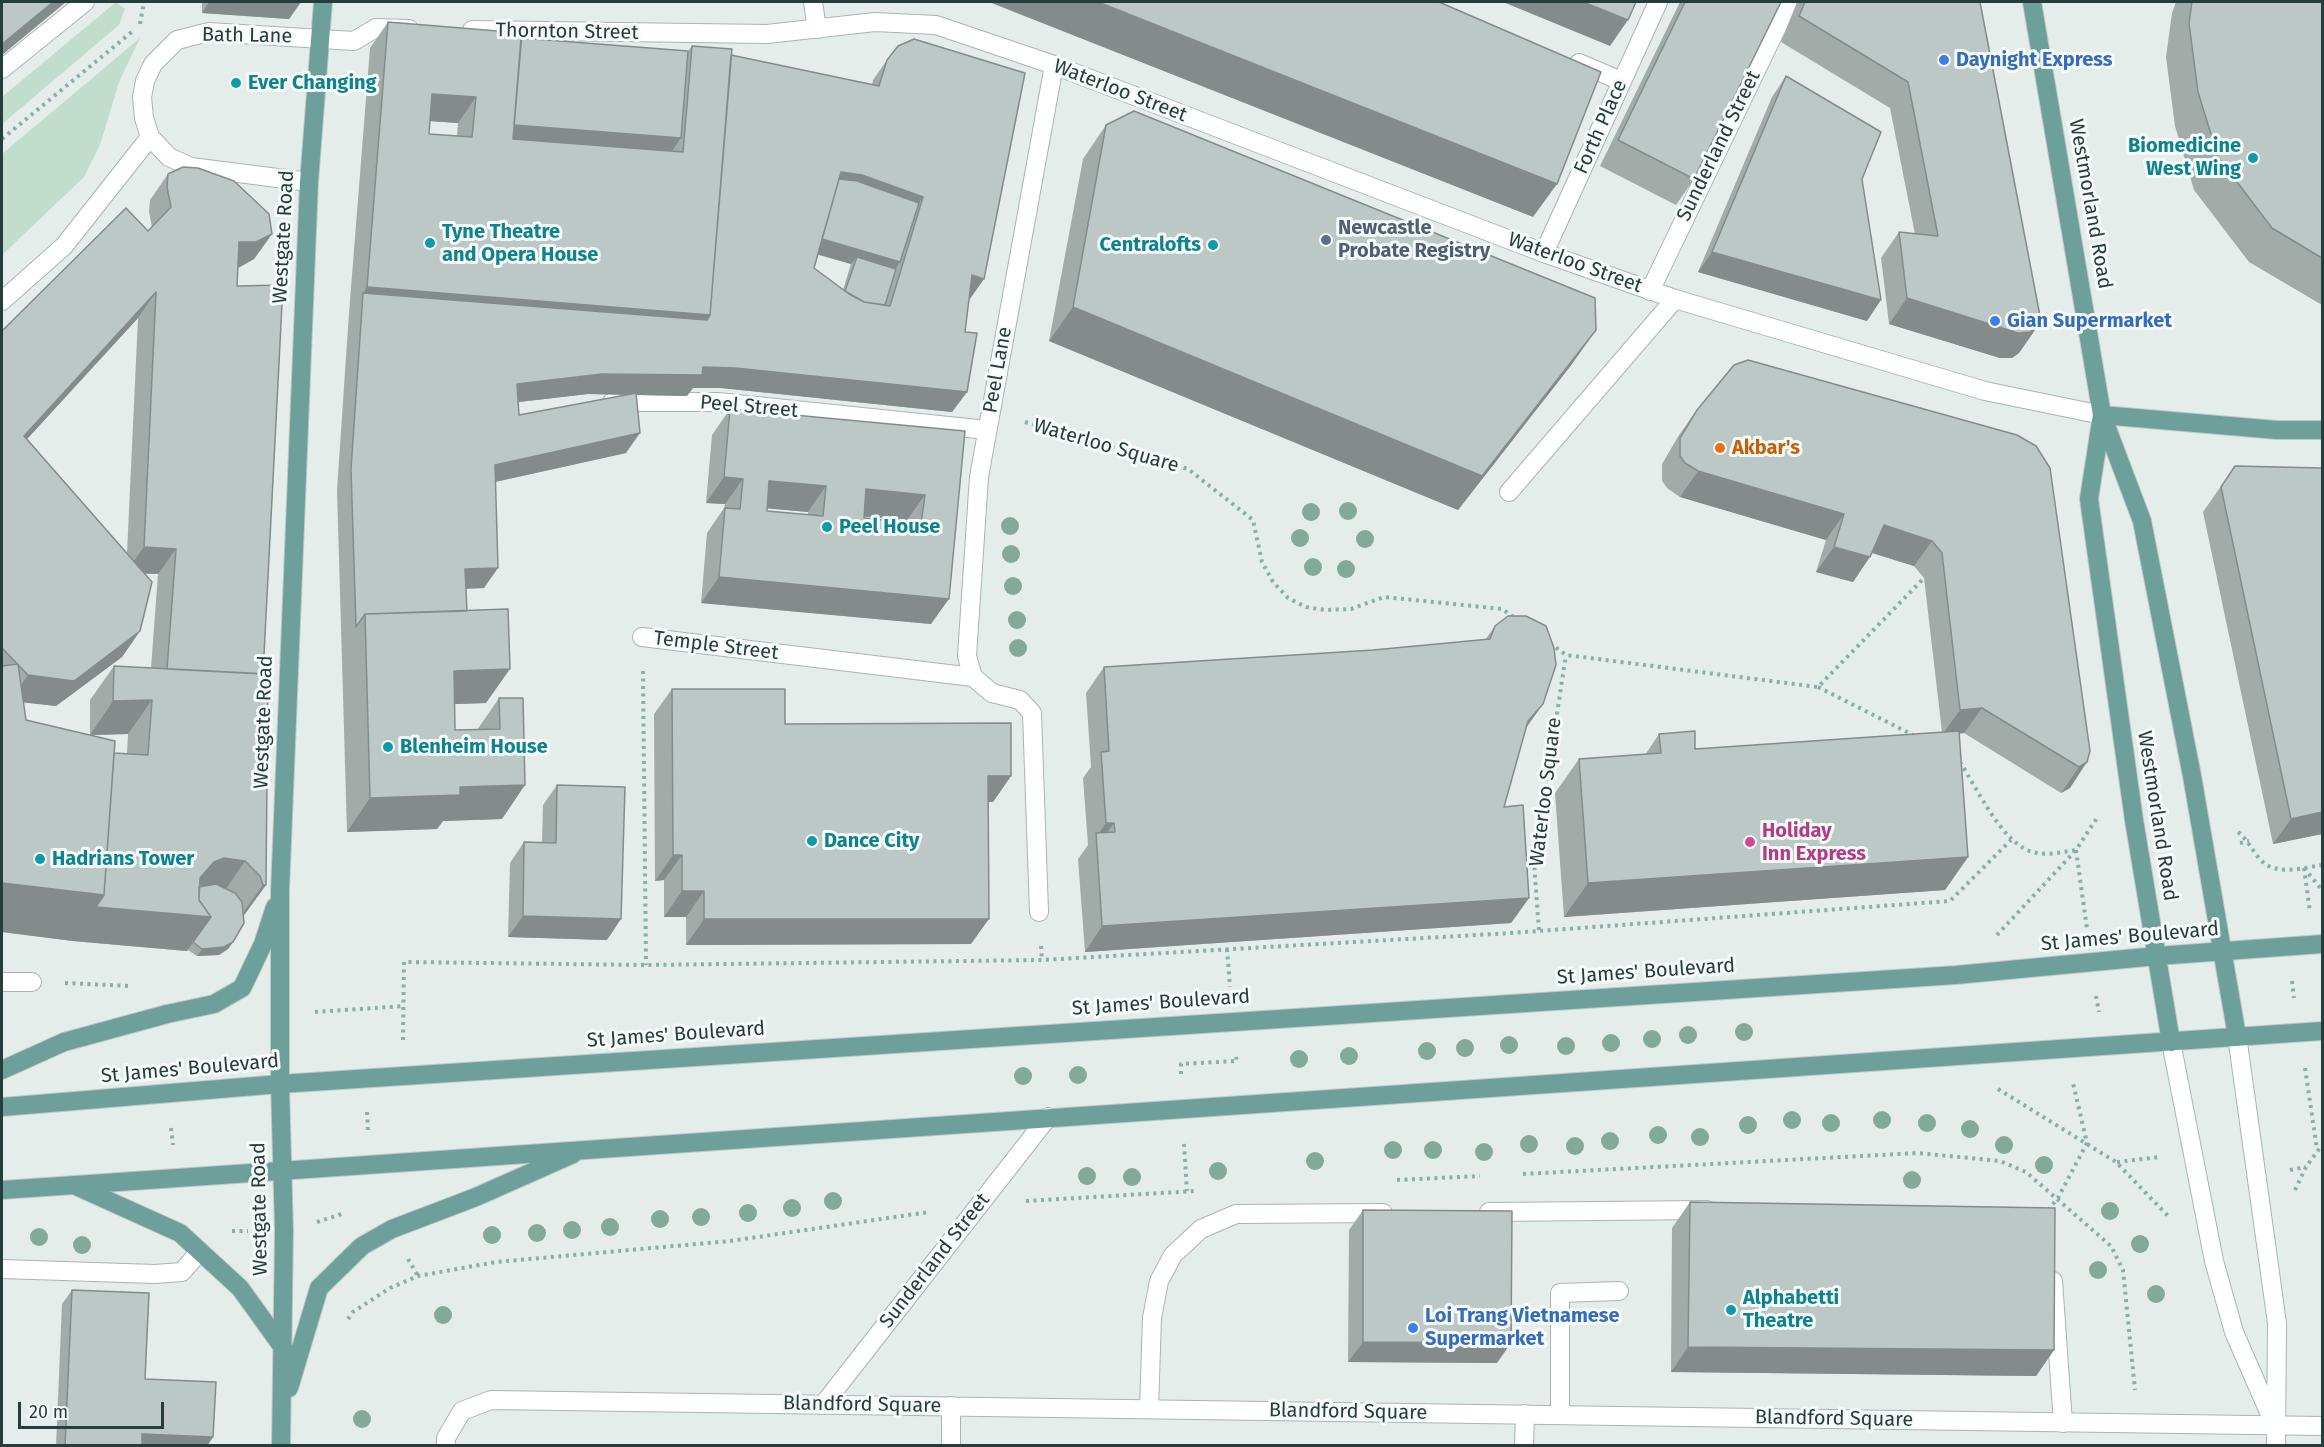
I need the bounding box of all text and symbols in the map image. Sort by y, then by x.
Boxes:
street label: Thornton Street [495,19,639,45]
street label: Bath Lane [202,23,292,49]
place label: Daynight Express [1956,48,2112,72]
marker: Daynight Express [1937,53,1951,67]
street label: Waterloo Street [1050,55,1190,127]
street label: Sunderland Street [1672,67,1766,225]
place label: Ever Changing [248,71,377,95]
marker: Ever Changing [229,76,243,90]
street label: Forth Place [1570,76,1632,178]
street label: Westmorland Road [2063,117,2117,291]
place label: Biomedicine West Wing [2128,134,2241,181]
marker: Biomedicine West Wing [2246,151,2260,165]
street label: Westgate Road [269,170,299,304]
place label: Newcastle Probate Registry [1338,216,1490,263]
place label: Tyne Theatre and Opera House [442,220,598,267]
street label: Waterloo Street [1505,228,1645,298]
place label: Centralofts [1100,233,1201,257]
marker: Newcastle Probate Registry [1319,233,1333,247]
marker: Tyne Theatre and Opera House [423,236,437,250]
marker: Centralofts [1206,238,1220,252]
place label: Gian Supermarket [2007,309,2172,333]
marker: Gian Supermarket [1988,314,2002,328]
street label: Peel Lane [979,325,1017,415]
street label: Peel Street [699,391,799,423]
street label: Waterloo Square [1031,414,1181,478]
place label: Akbar's [1732,436,1800,460]
marker: Akbar's [1713,441,1727,455]
place label: Peel House [839,515,940,539]
marker: Peel House [820,520,834,534]
street label: Temple Street [652,626,780,666]
street label: Westgate Road [250,655,278,789]
street label: Waterloo Square [1525,716,1567,868]
street label: Westmorland Road [2132,729,2182,903]
place label: Blenheim House [400,735,548,759]
marker: Blenheim House [381,740,395,754]
place label: Holiday Inn Express [1762,819,1866,866]
place label: Dance City [824,829,919,853]
marker: Dance City [805,834,819,848]
marker: Holiday Inn Express [1743,835,1757,849]
place label: Hadrians Tower [52,847,194,871]
marker: Hadrians Tower [33,852,47,866]
street label: St James' Boulevard [2040,917,2220,957]
street label: St James' Boulevard [1556,954,1736,990]
street label: St James' Boulevard [1071,985,1251,1021]
street label: St James' Boulevard [586,1017,766,1053]
street label: St James' Boulevard [100,1049,280,1089]
street label: Westgate Road [247,1142,273,1276]
street label: Sunderland Street [875,1189,995,1333]
place label: Alphabetti Theatre [1743,1286,1839,1333]
marker: Alphabetti Theatre [1724,1303,1738,1317]
place label: Loi Trang Vietnamese Supermarket [1425,1304,1620,1351]
marker: Loi Trang Vietnamese Supermarket [1406,1321,1420,1335]
scale bar [21,1390,166,1428]
street label: Blandford Square [783,1392,941,1418]
street label: Blandford Square [1269,1399,1427,1425]
text: 20 m [29,1401,68,1423]
street label: Blandford Square [1755,1406,1913,1432]

